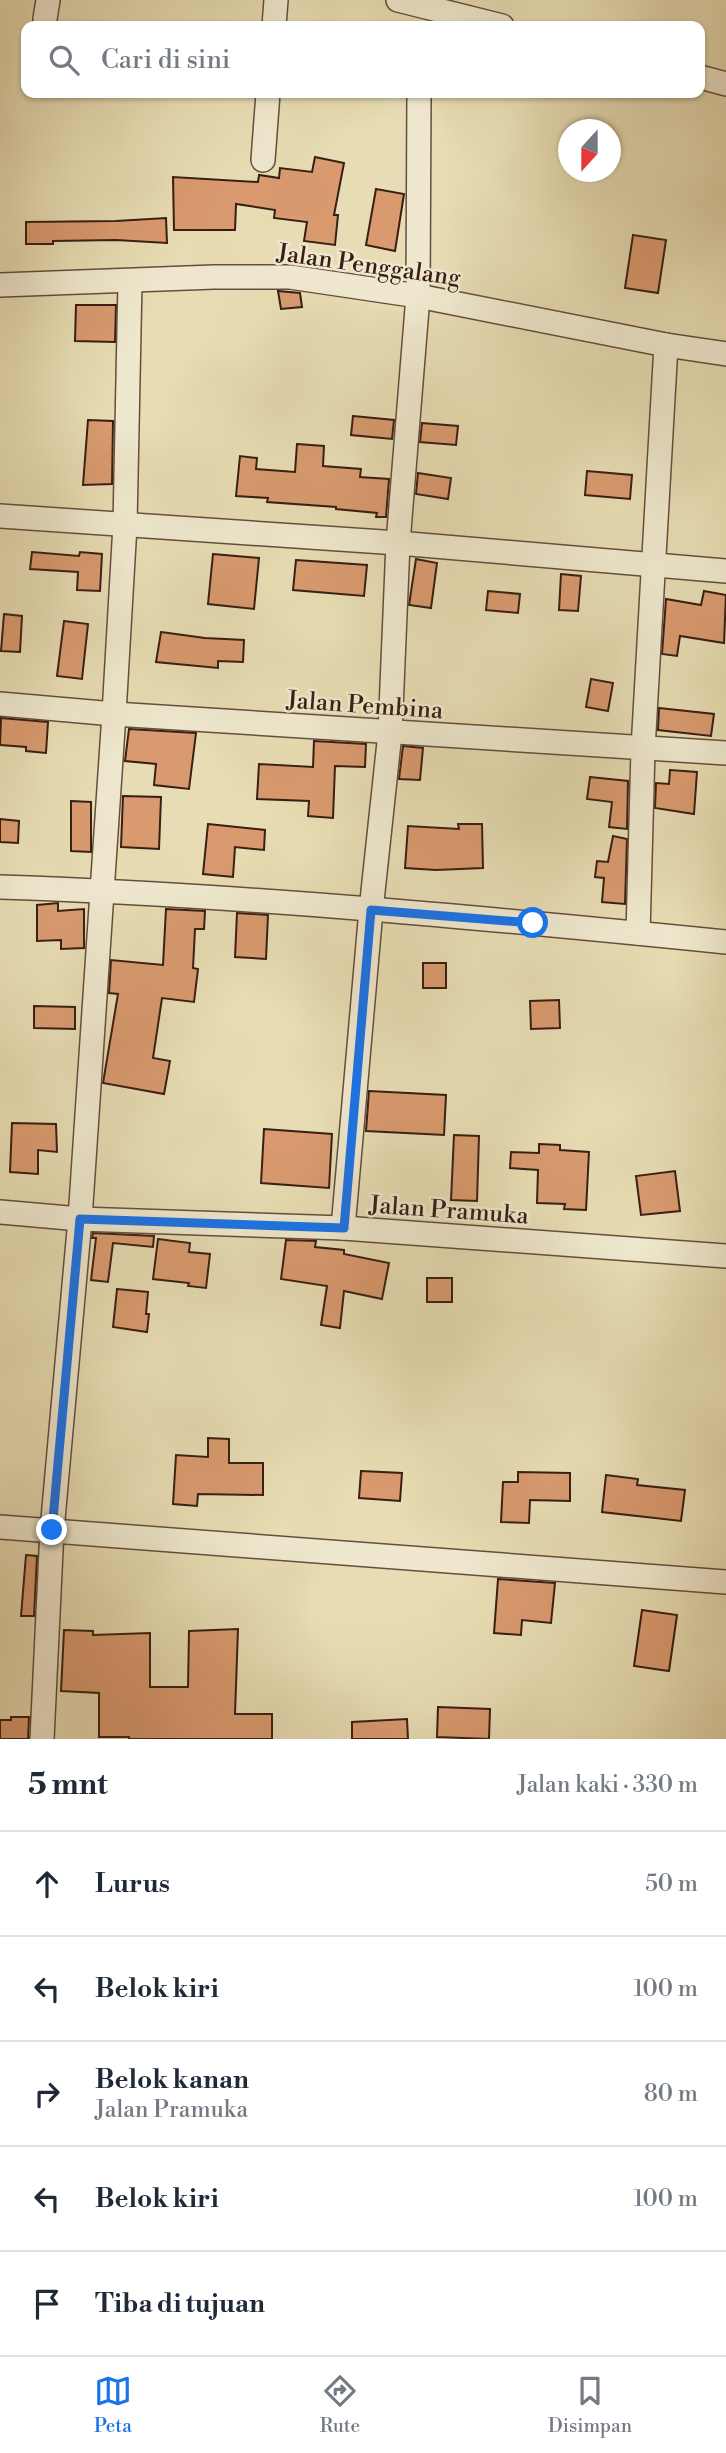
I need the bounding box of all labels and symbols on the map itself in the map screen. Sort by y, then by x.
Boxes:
north arrow [558,119,621,182]
street label: Jalan Penggalang [274,238,463,294]
street label: Jalan Pembina [285,685,445,726]
route start [517,907,548,938]
street label: Jalan Pramuka [367,1190,531,1232]
route end [36,1514,67,1545]

